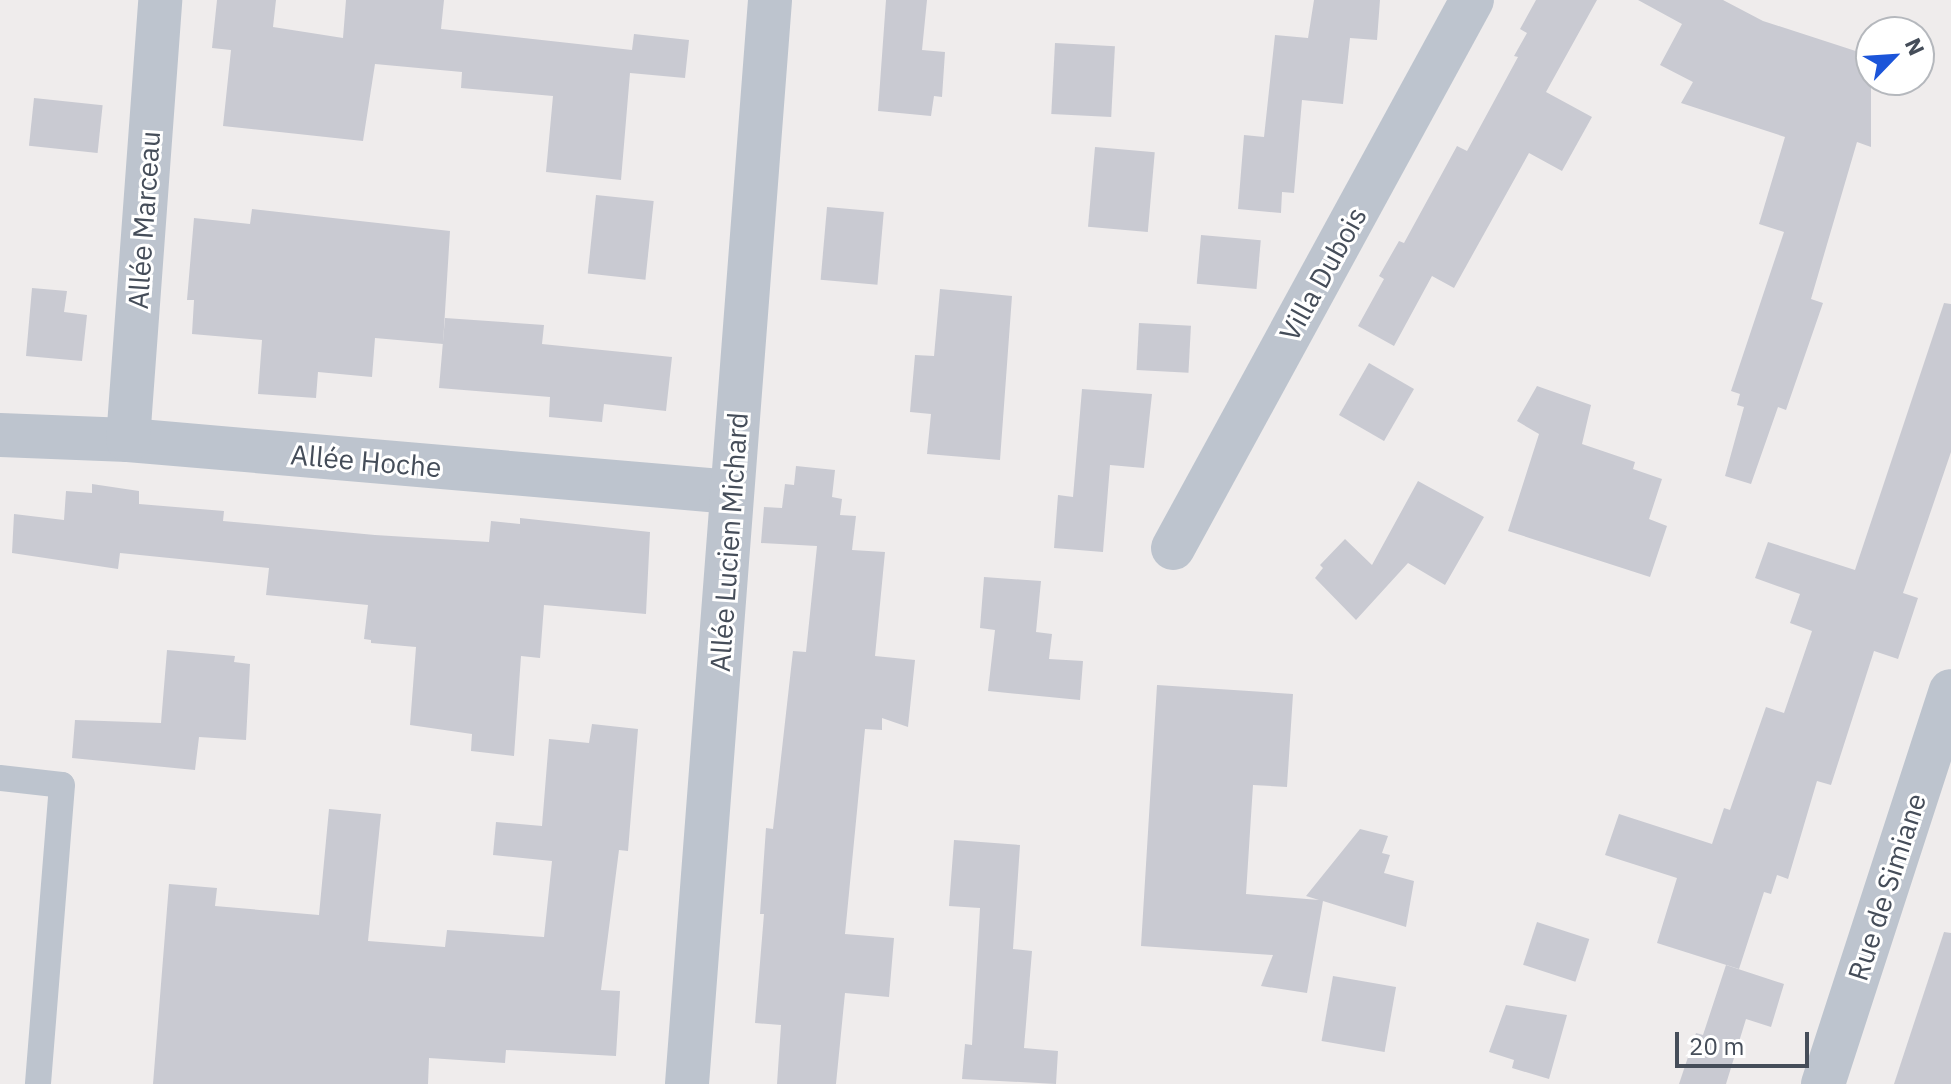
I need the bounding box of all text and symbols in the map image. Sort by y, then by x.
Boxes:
north arrow [1855,16,1935,96]
text: N [1899,33,1932,60]
street label: Allée Marceau [121,130,167,310]
street label: Villa Dubois [1272,201,1374,347]
street label: Allée Lucien Michard [703,411,755,673]
street label: Allée Hoche [289,438,443,484]
street label: Rue de Simiane [1841,789,1933,985]
scale bar [1679,1016,1813,1066]
text: 20 m [1689,1030,1744,1062]

